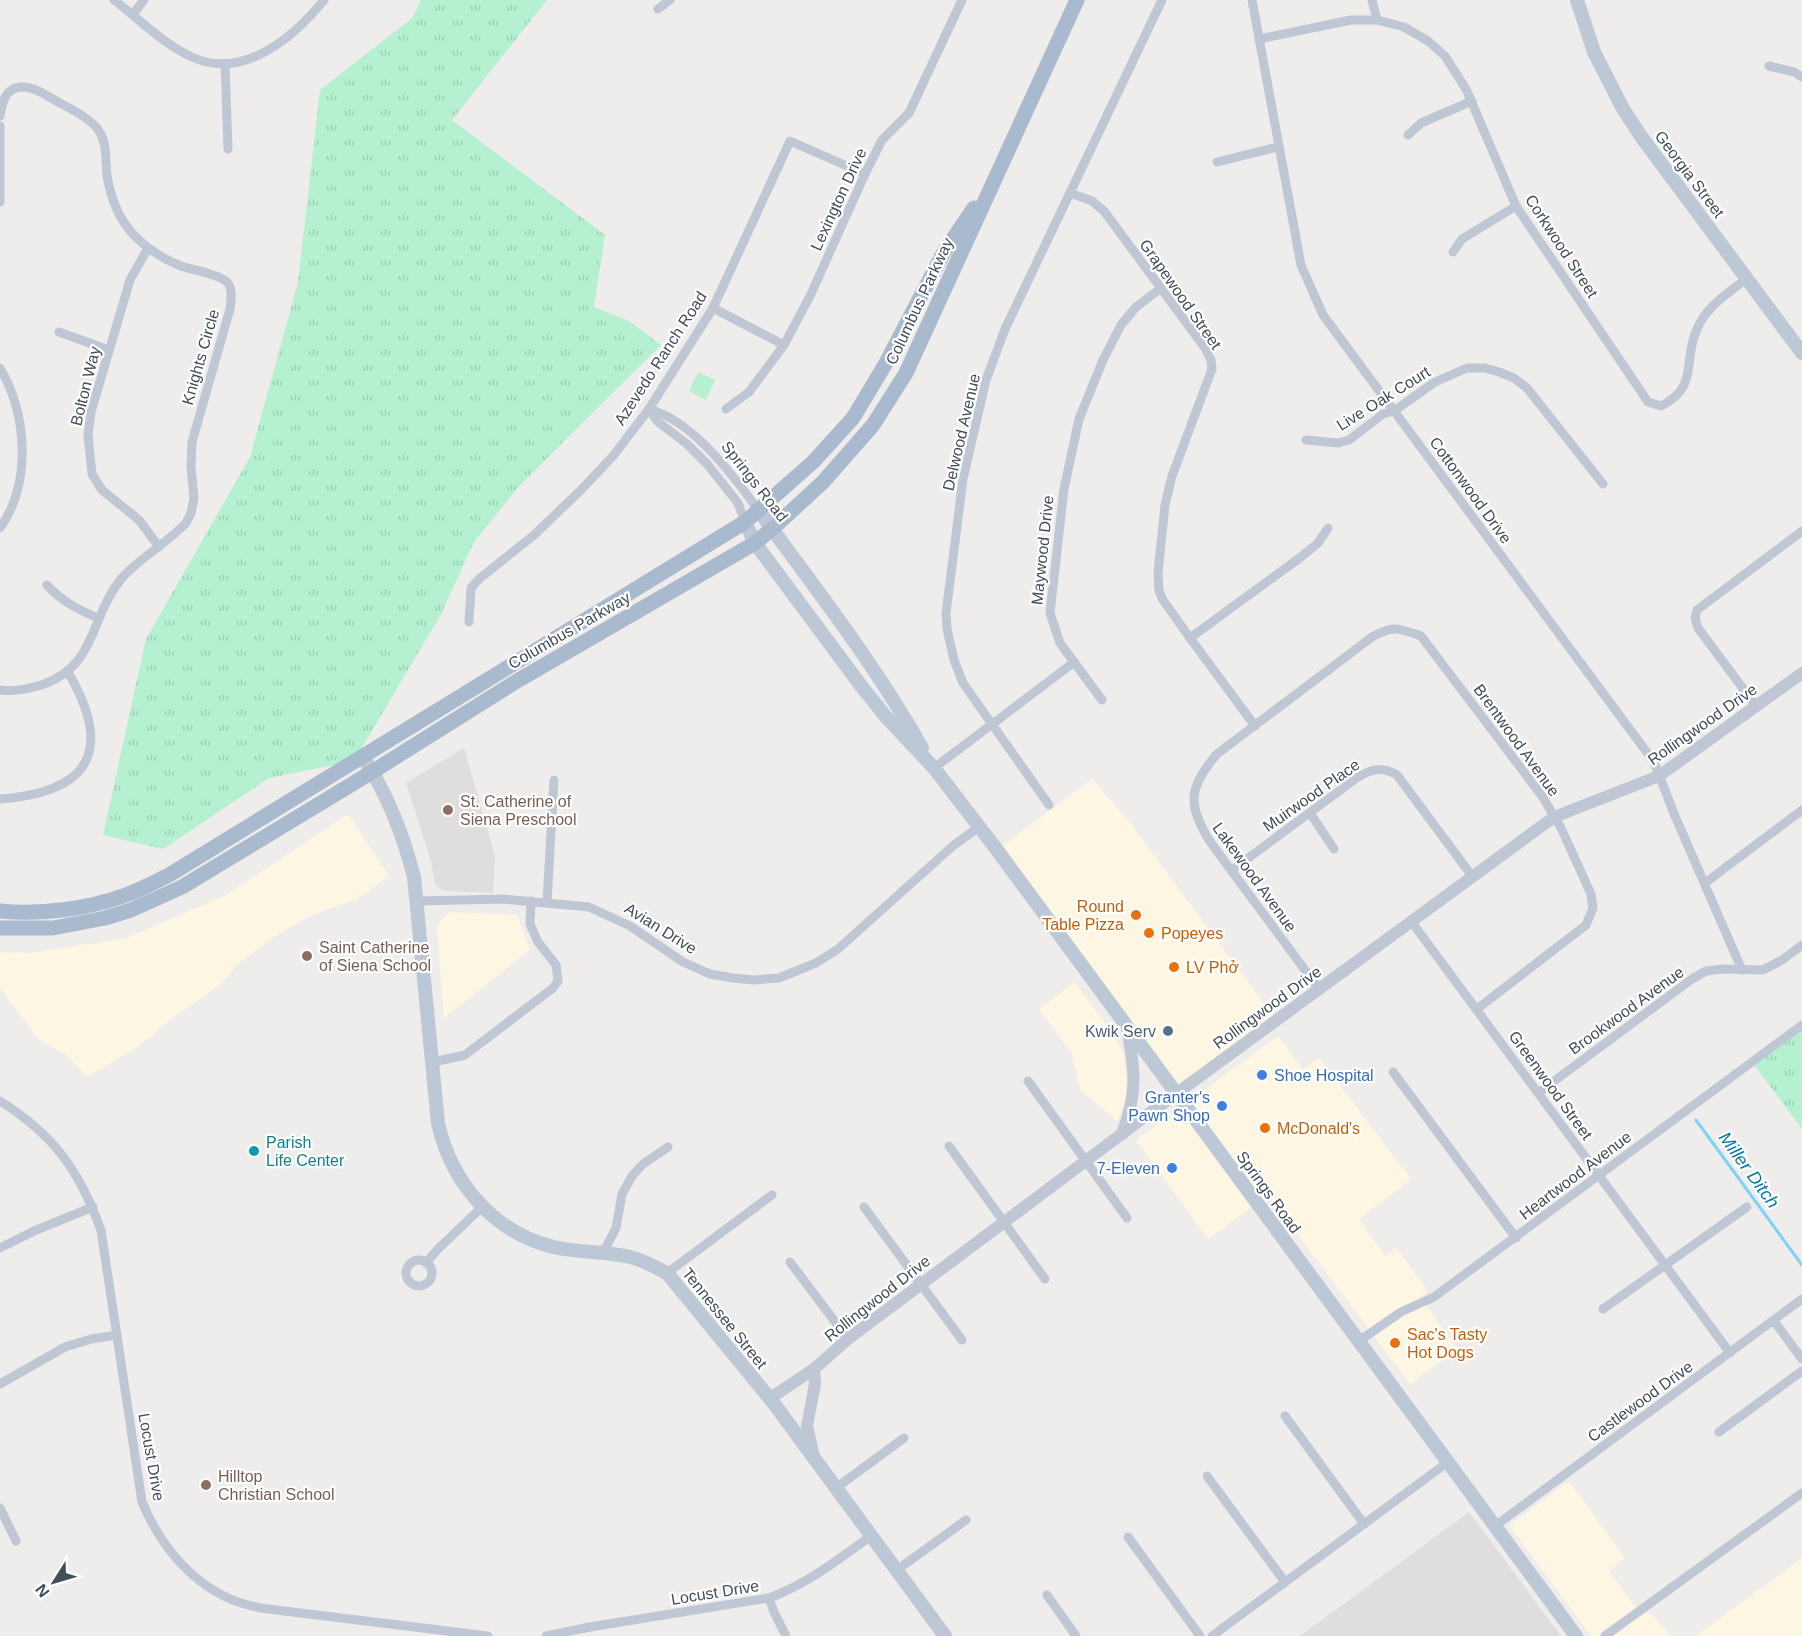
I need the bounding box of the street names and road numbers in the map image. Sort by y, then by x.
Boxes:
street label: Georgia Street [1651,128,1728,221]
street label: Lexington Drive [807,145,870,253]
street label: Corkwood Street [1522,192,1601,301]
street label: Columbus Parkway [883,235,956,367]
street label: Grapewood Street [1136,236,1225,353]
street label: Azevedo Ranch Road [611,288,710,428]
street label: Knights Circle [179,307,222,407]
street label: Bolton Way [67,345,104,428]
street label: Live Oak Court [1334,363,1433,434]
street label: Delwood Avenue [940,372,983,492]
street label: Cottonwood Drive [1426,434,1515,547]
street label: Springs Road [718,438,791,525]
street label: Maywood Drive [1028,494,1057,606]
street label: Columbus Parkway [505,589,633,672]
street label: Rollingwood Drive [1645,680,1760,768]
street label: Brentwood Avenue [1470,681,1563,800]
street label: Muirwood Place [1260,756,1363,835]
street label: Lakewood Avenue [1209,820,1300,935]
street label: Avian Drive [622,900,700,957]
street label: Rollingwood Drive [1210,963,1325,1052]
street label: Brookwood Avenue [1566,963,1687,1058]
street label: Greenwood Street [1506,1028,1596,1143]
street label: Heartwood Avenue [1516,1128,1634,1223]
street label: Springs Road [1233,1148,1304,1237]
street label: Rollingwood Drive [821,1252,933,1345]
street label: Tennessee Street [679,1265,771,1372]
street label: Castlewood Drive [1585,1358,1696,1445]
street label: Locust Drive [135,1412,168,1502]
street label: Locust Drive [670,1577,760,1608]

